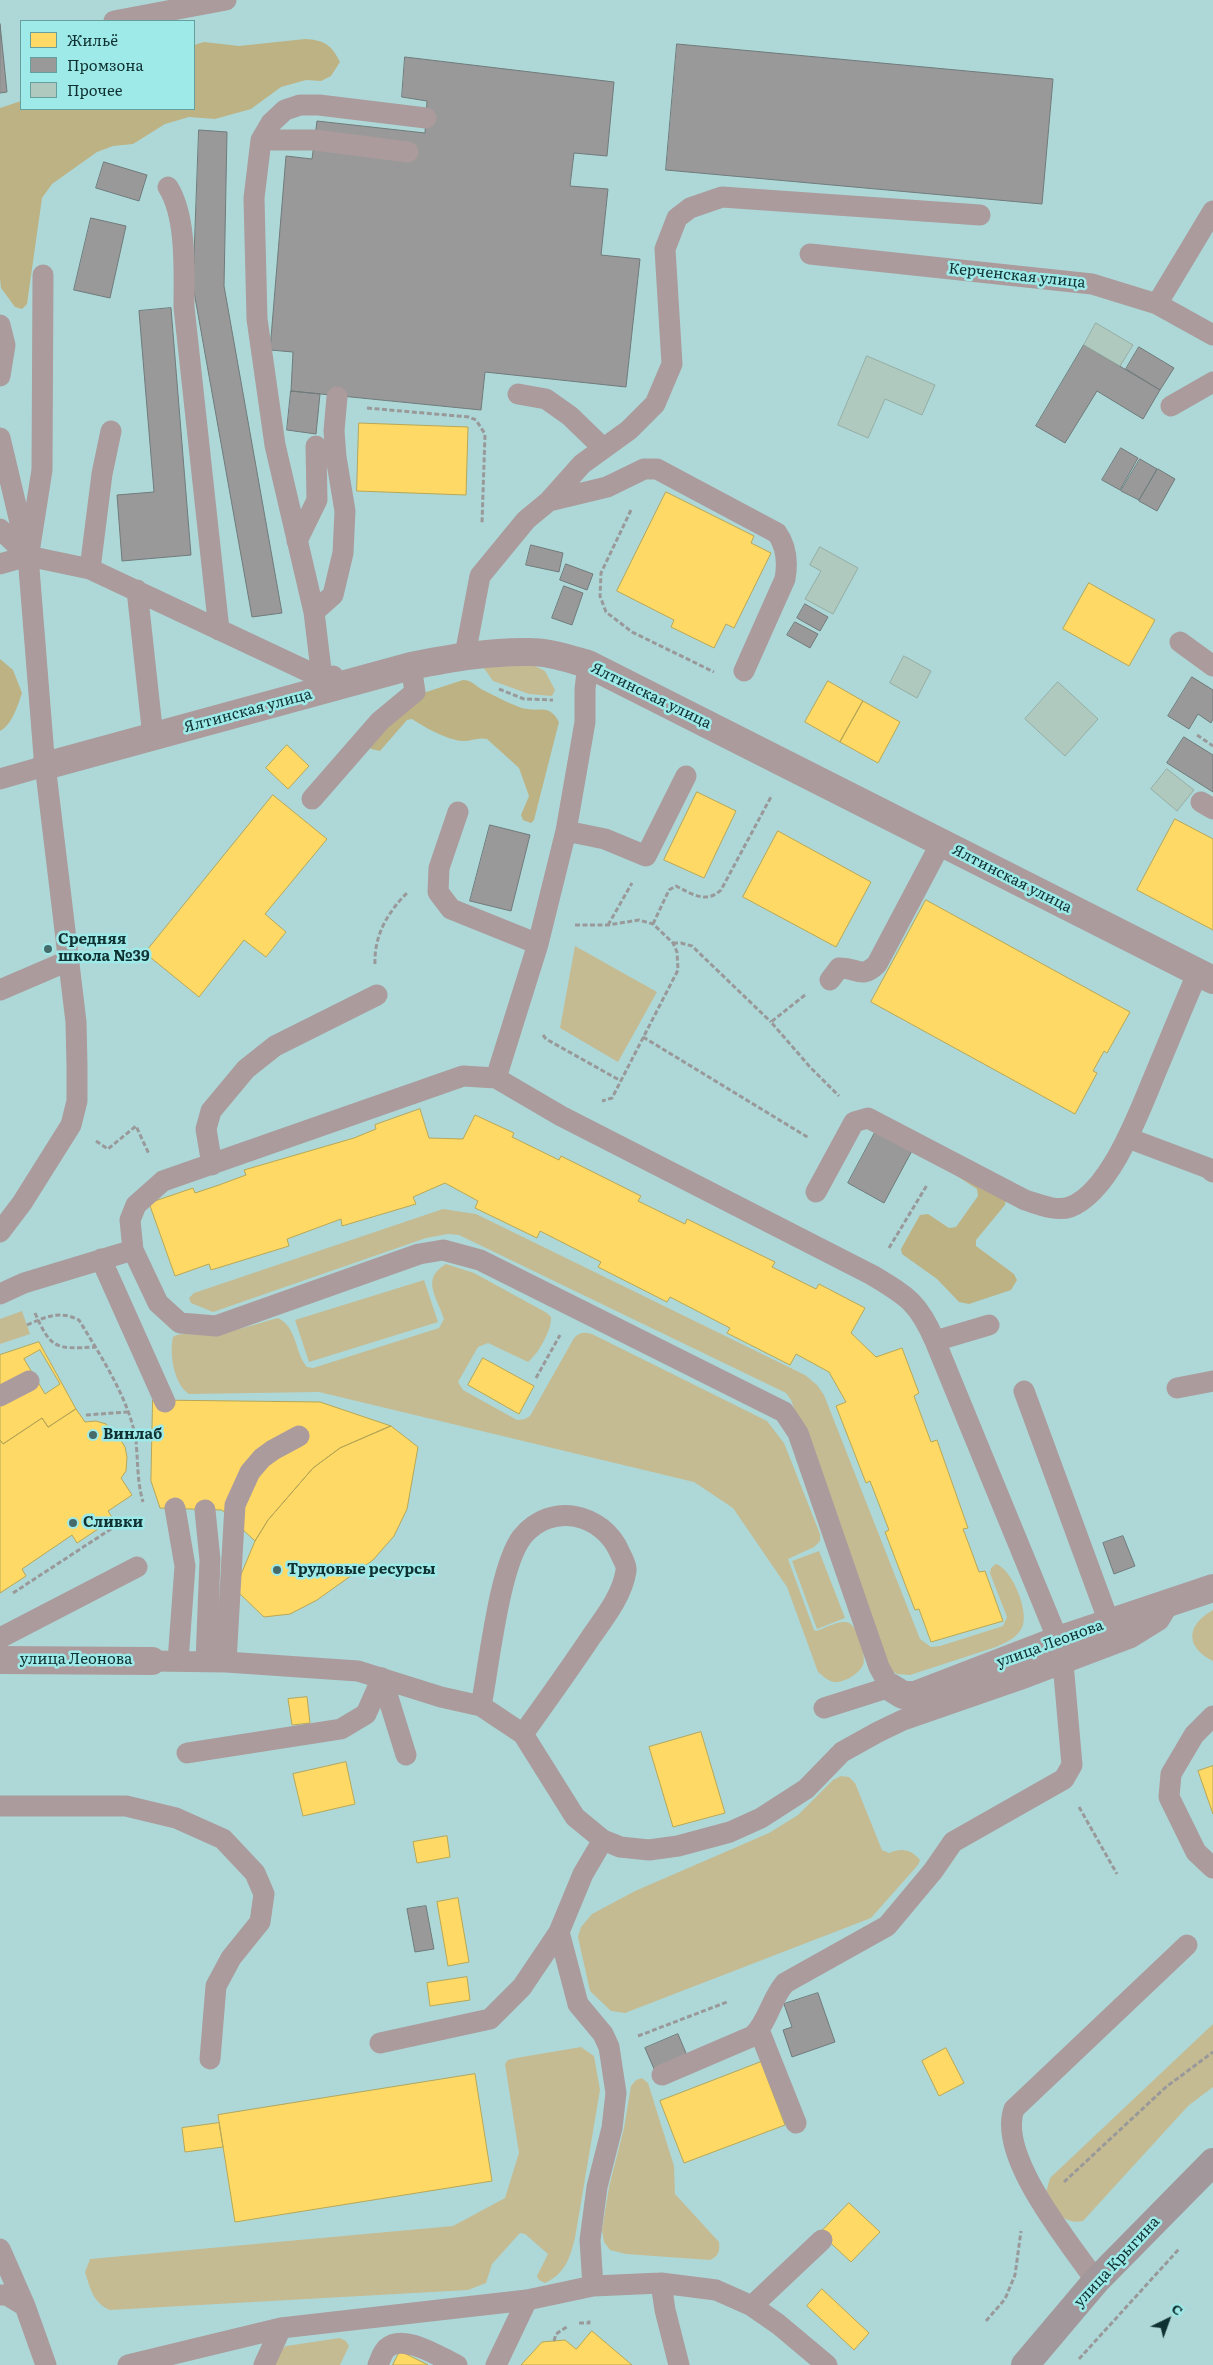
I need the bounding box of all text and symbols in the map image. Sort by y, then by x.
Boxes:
legend [20,20,195,110]
text: Жильё [67,28,118,51]
text: Промзона [67,53,144,76]
text: Прочее [67,78,123,101]
street label: Керченская улица [948,260,1086,292]
street label: Ялтинская улица [588,659,714,733]
street label: Ялтинская улица [182,685,314,737]
street label: Ялтинская улица [949,841,1075,917]
place label: Средняя школа №39 [58,931,150,966]
marker: Средняя школа №39 [42,943,54,955]
place label: Винлаб [103,1426,162,1444]
marker: Винлаб [87,1429,99,1441]
place label: Сливки [83,1514,143,1532]
marker: Сливки [67,1517,79,1529]
place label: Трудовые ресурсы [287,1561,435,1579]
marker: Трудовые ресурсы [271,1564,283,1576]
street label: улица Леонова [994,1616,1106,1672]
street label: улица Леонова [20,1651,132,1669]
street label: улица Крыгина [1070,2213,1164,2311]
north arrow [1143,2295,1193,2345]
text: С [1168,2298,1188,2320]

